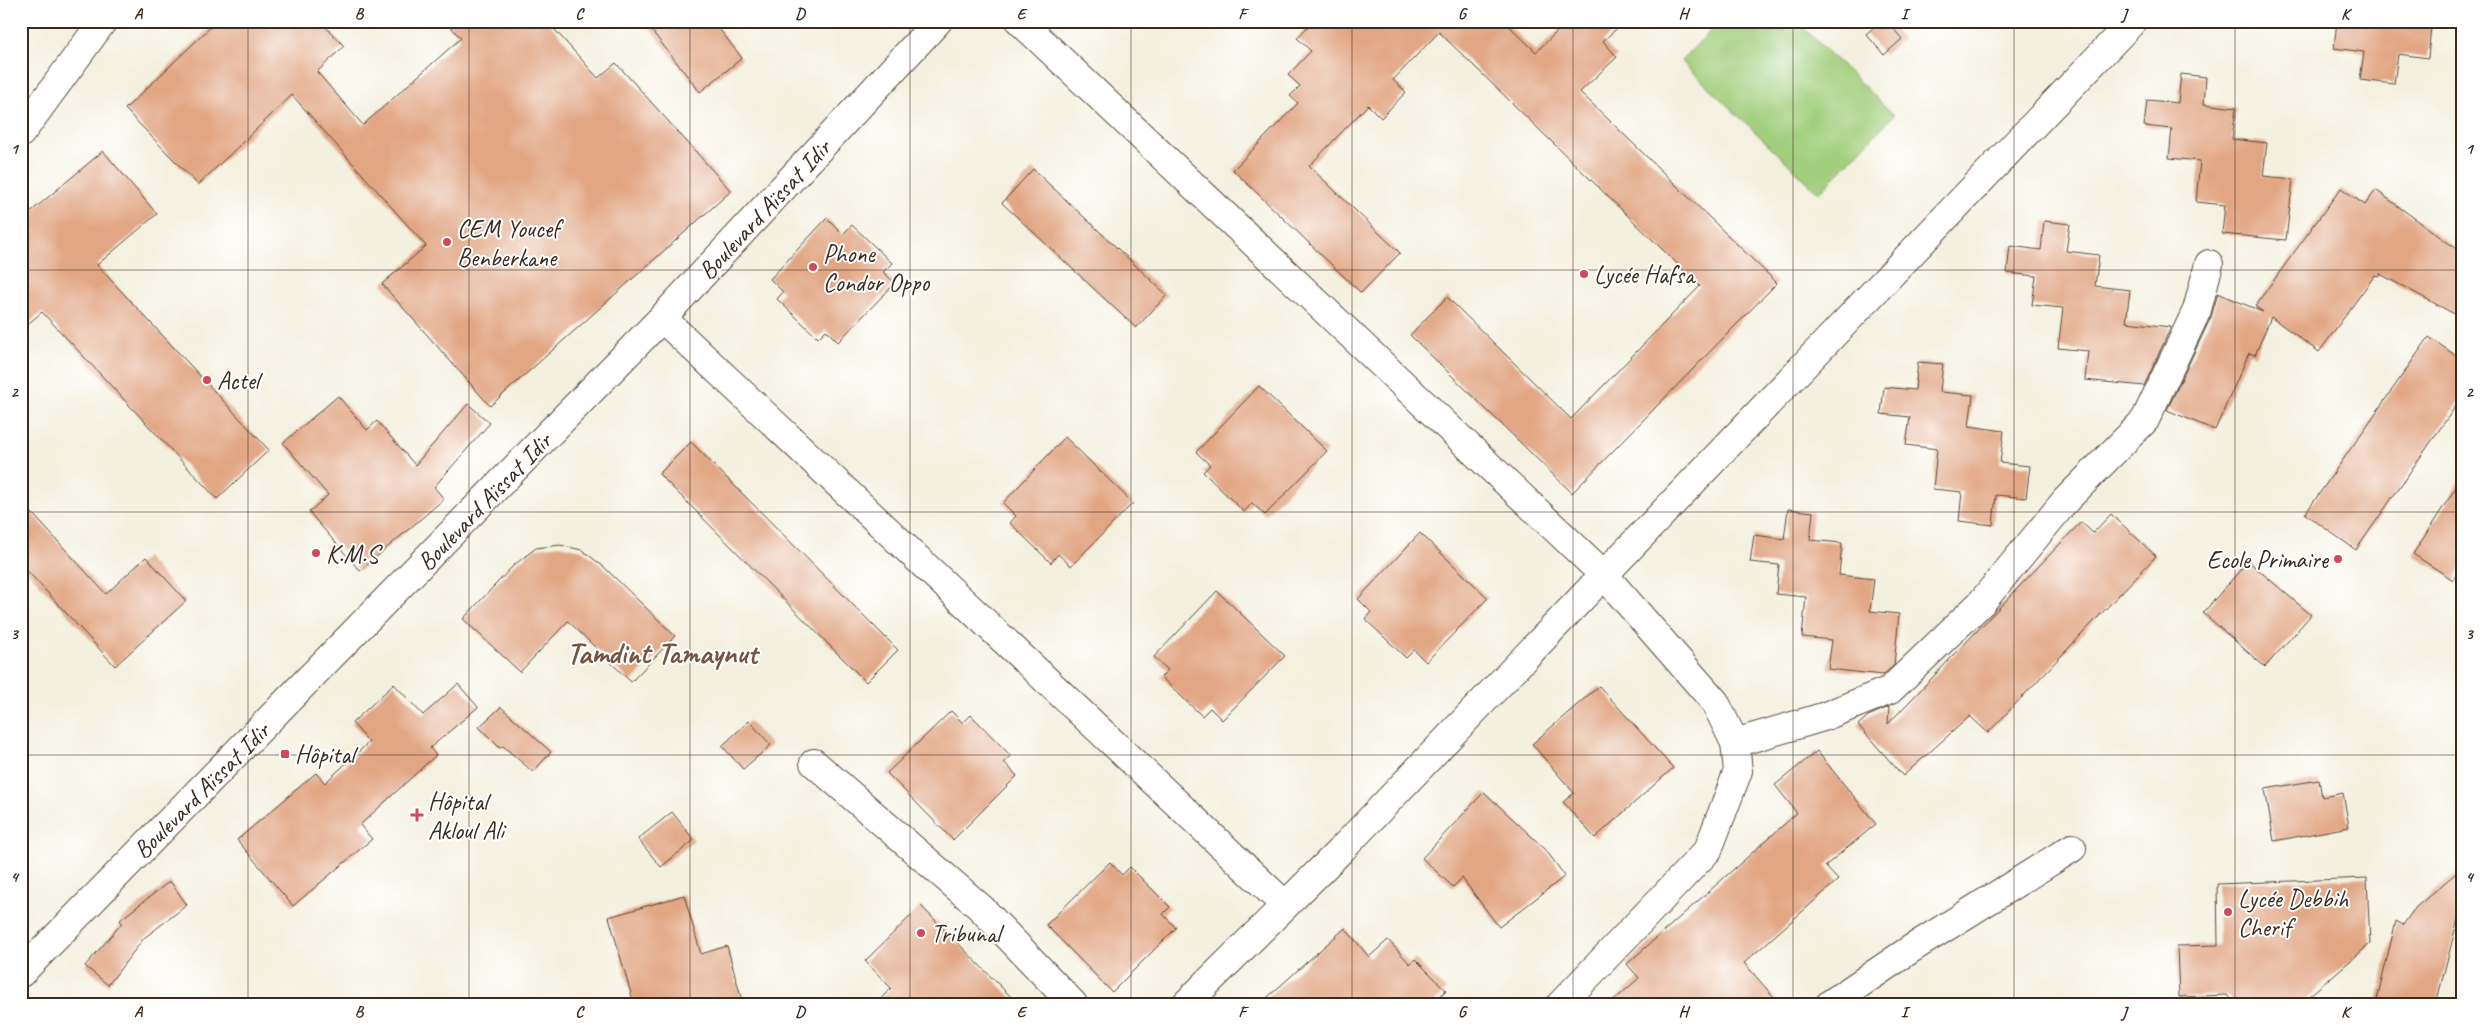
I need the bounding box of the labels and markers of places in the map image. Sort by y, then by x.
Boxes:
place label: CEM Youcef Benberkane [457,213,564,274]
marker: CEM Youcef Benberkane [441,236,453,248]
place label: Phone Condor Oppo [823,238,930,299]
place label: Lycée Hafsa [1594,259,1697,291]
marker: Phone Condor Oppo [807,261,819,273]
marker: Lycée Hafsa [1578,268,1590,280]
place label: Actel [217,365,264,397]
marker: Actel [201,374,213,386]
place label: K.M.S [326,538,383,570]
place label: Ecole Primaire [2207,544,2330,576]
marker: K.M.S [310,547,322,559]
marker: Ecole Primaire [2332,553,2344,565]
place label: Hôpital [295,739,359,771]
marker: Hôpital [279,748,291,760]
place label: Hôpital Akloul Ali [428,786,507,847]
marker: Hôpital Akloul Ali [410,808,424,822]
place label: Lycée Debbih Cherif [2238,883,2349,944]
marker: Lycée Debbih Cherif [2222,906,2234,918]
place label: Tribunal [931,918,1005,950]
marker: Tribunal [915,927,927,939]

